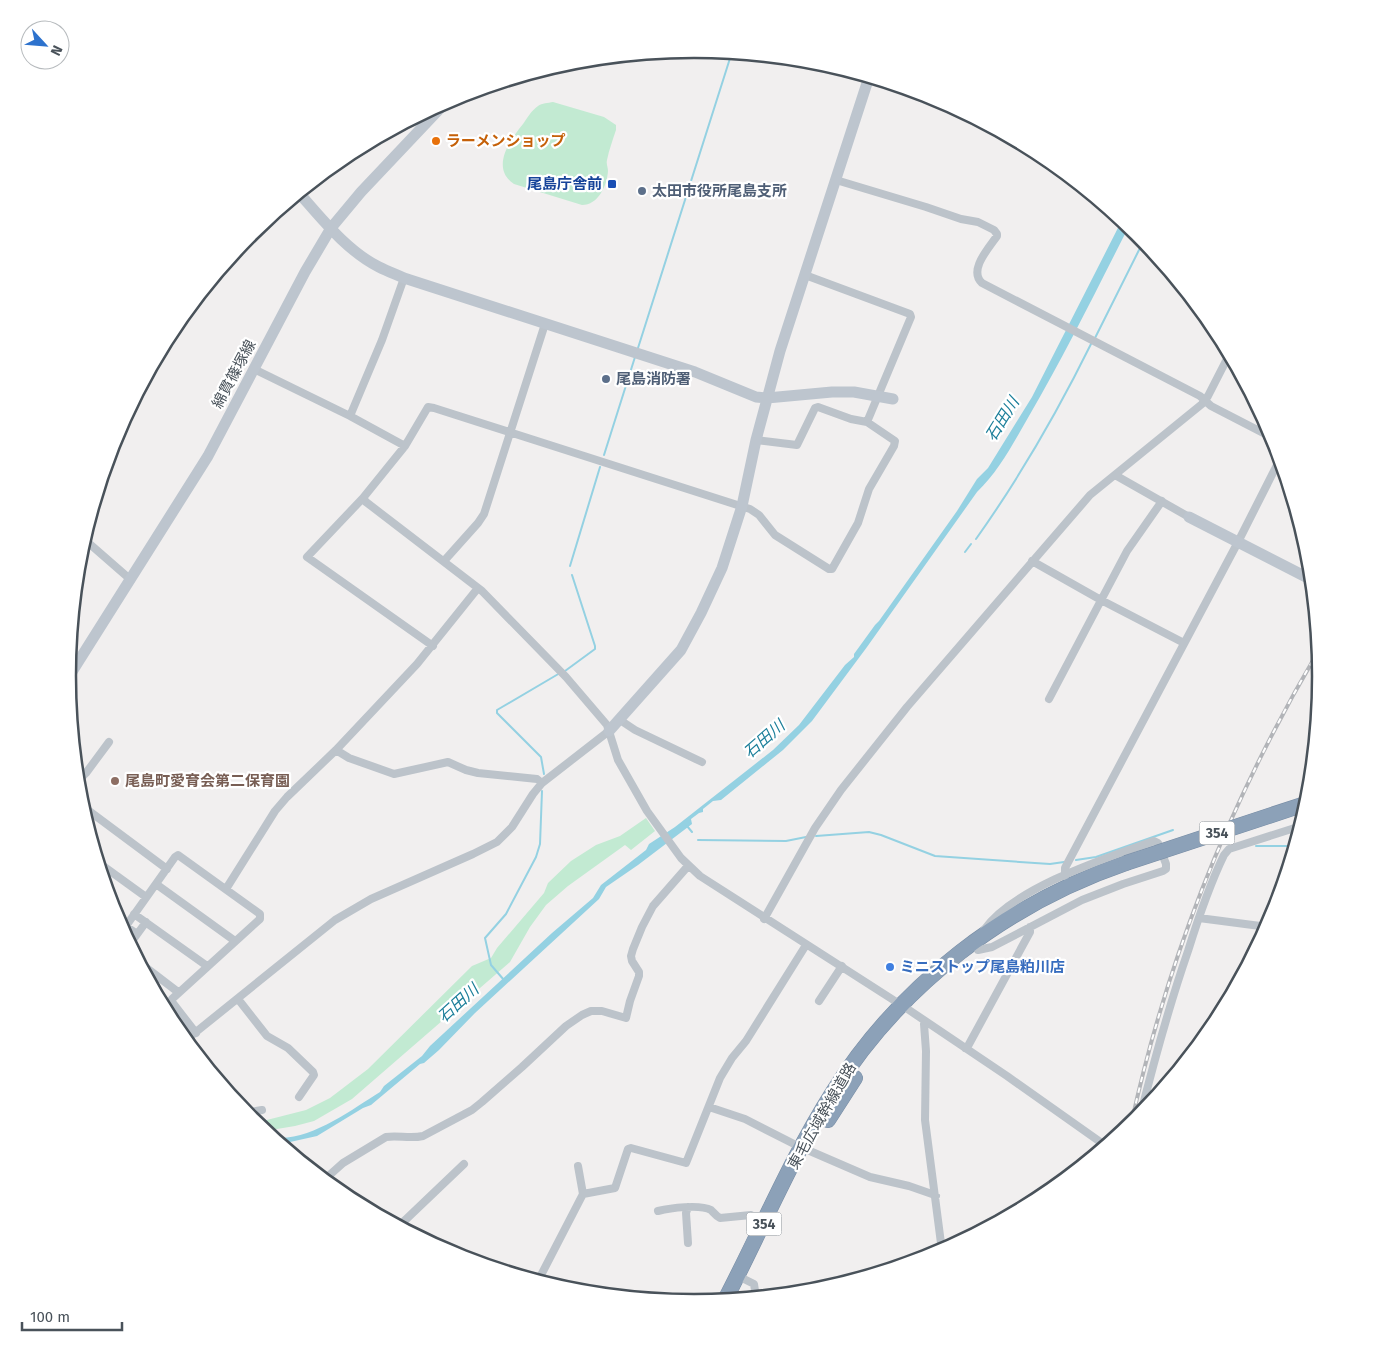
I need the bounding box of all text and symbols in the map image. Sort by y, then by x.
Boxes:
north arrow [20,20,70,70]
text: N [47,43,66,58]
place label: ラーメンショップ [446,132,565,150]
marker: ラーメンショップ [430,135,442,147]
place label: 尾島庁舎前 [527,175,602,193]
marker: 尾島庁舎前 [606,178,618,190]
place label: 太田市役所尾島支所 [652,182,787,200]
marker: 太田市役所尾島支所 [636,185,648,197]
street label: 綿貫篠塚線 [208,337,260,411]
place label: 尾島消防署 [616,370,691,388]
marker: 尾島消防署 [600,373,612,385]
water label: 石田川 [981,392,1024,444]
water label: 石田川 [740,715,790,762]
place label: 尾島町愛育会第二保育園 [125,772,290,790]
marker: 尾島町愛育会第二保育園 [109,775,121,787]
road number: 354 [1200,821,1234,844]
place label: ミニストップ尾島粕川店 [900,958,1065,976]
marker: ミニストップ尾島粕川店 [884,961,896,973]
water label: 石田川 [434,979,484,1026]
street label: 東毛広域幹線道路 [784,1060,860,1172]
road number: 354 [746,1212,782,1236]
scale bar [22,1300,122,1332]
text: 100 m [30,1308,70,1326]

